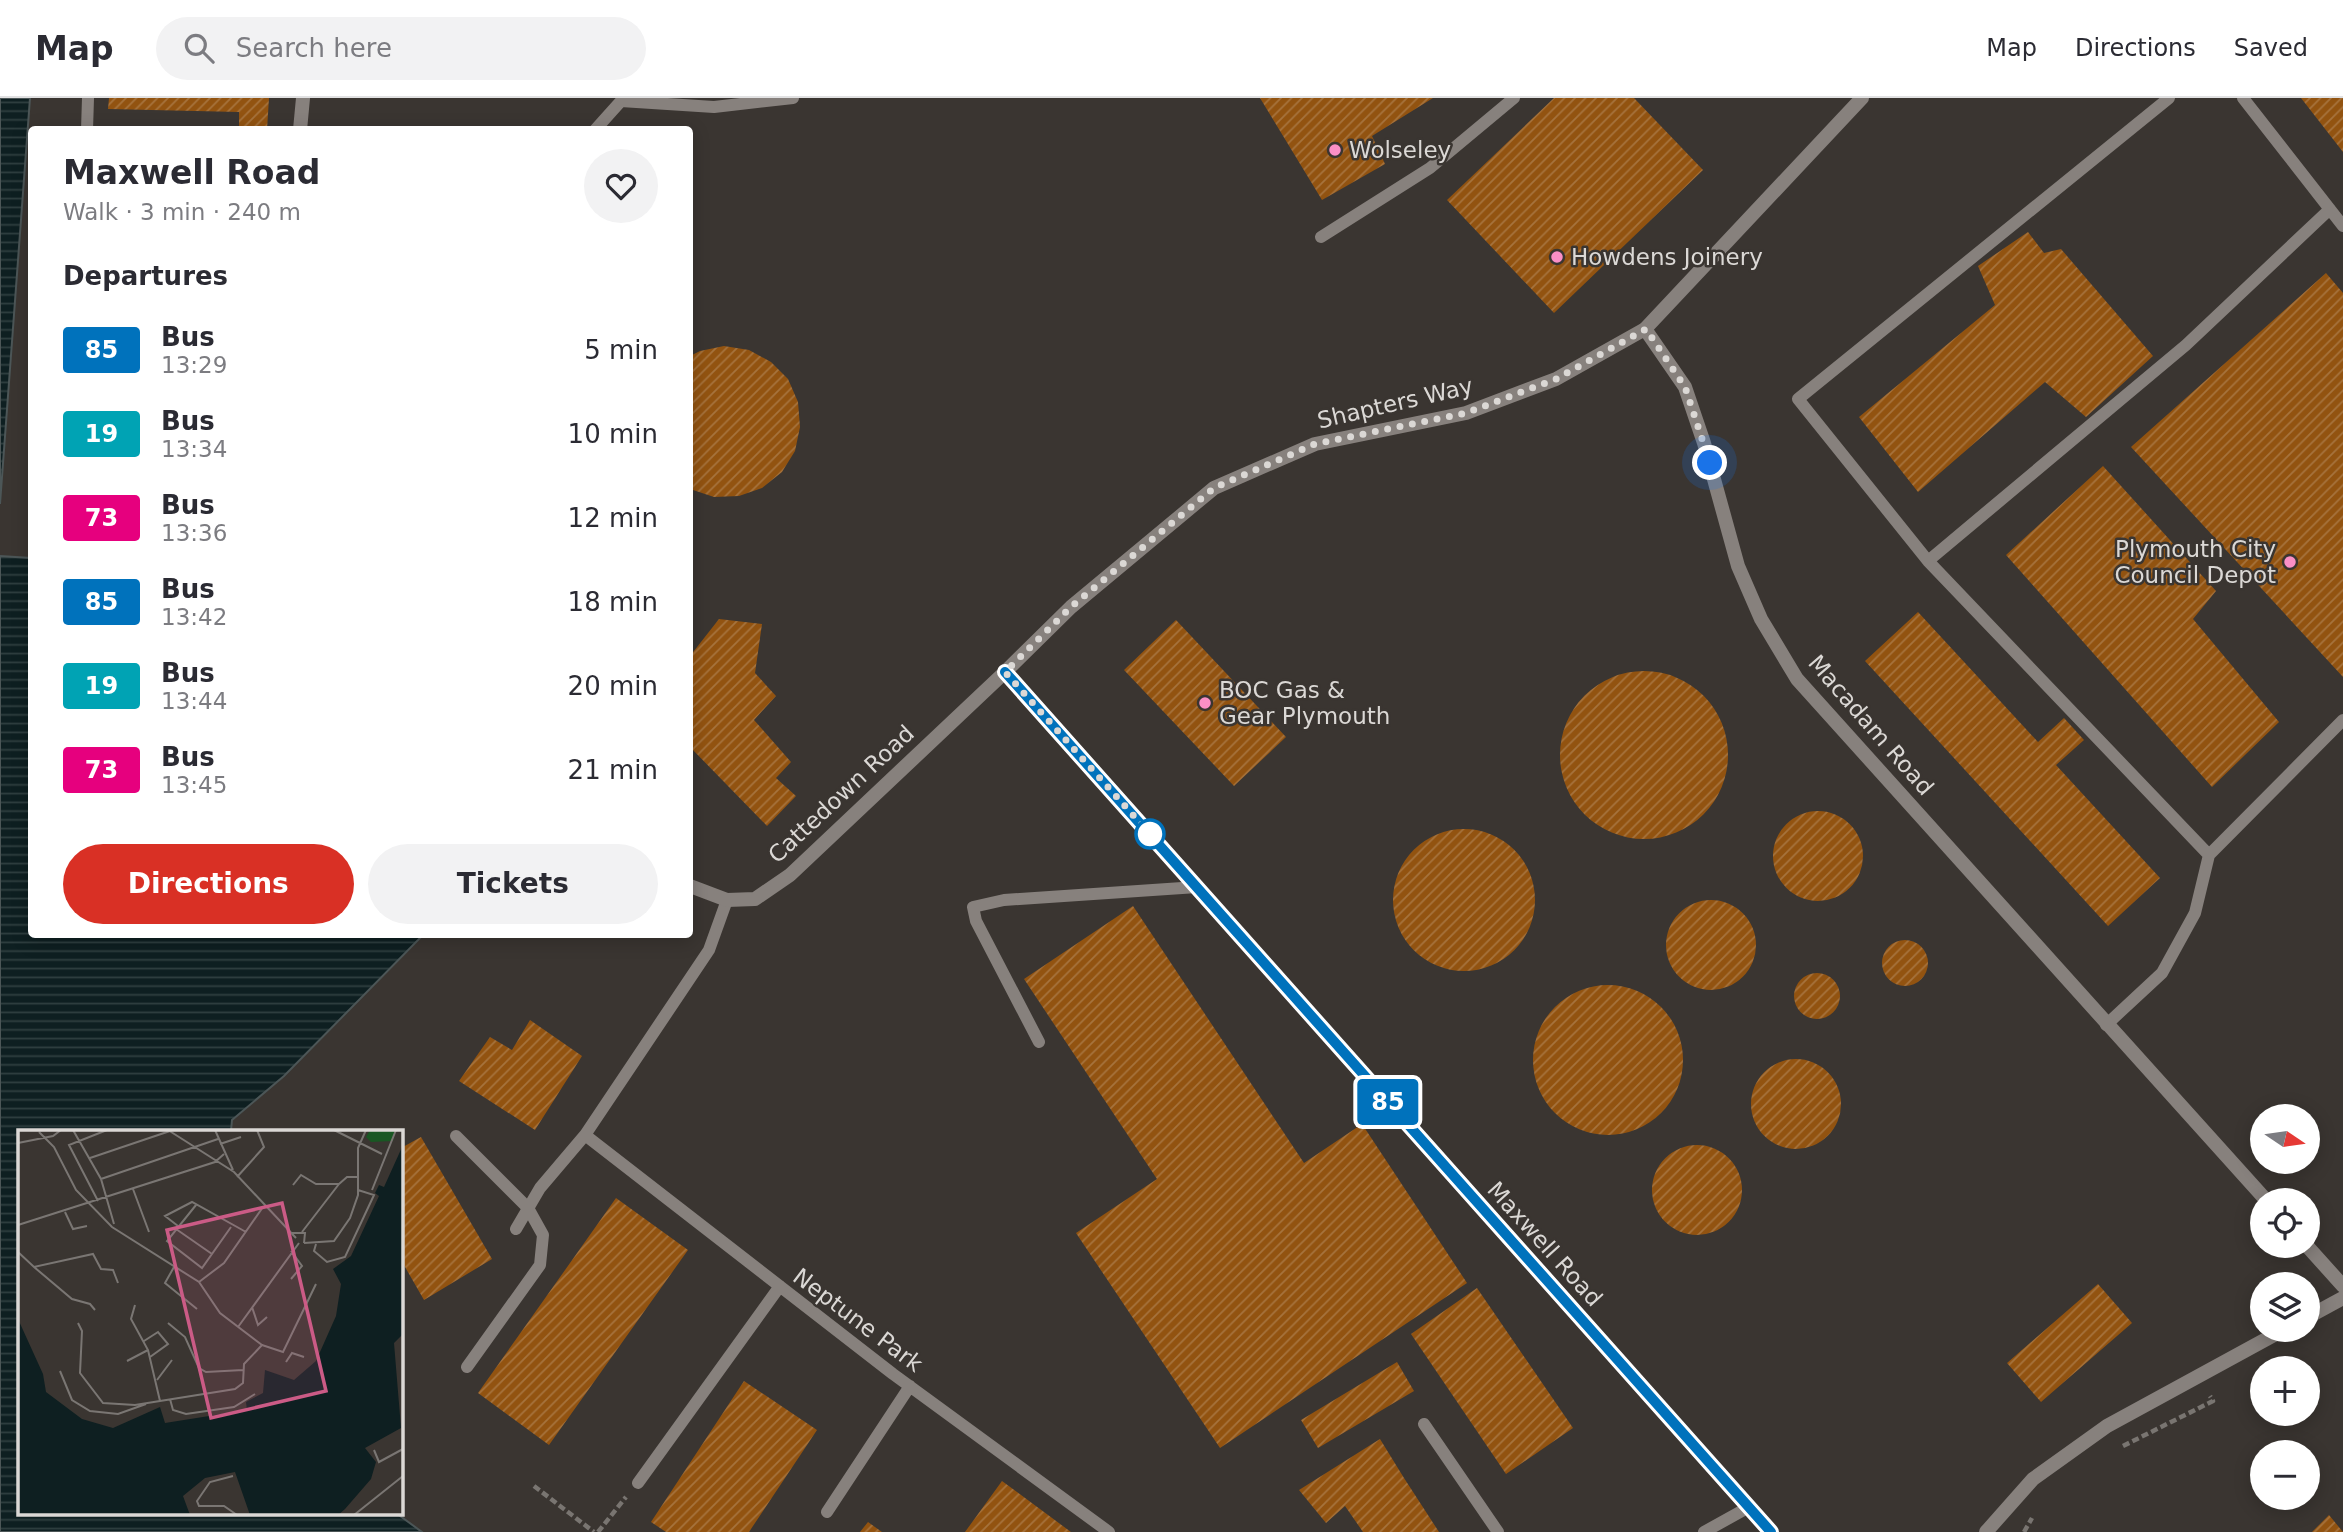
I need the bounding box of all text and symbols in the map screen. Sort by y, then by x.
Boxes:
search box [156,17,646,80]
text: Map [35,29,114,68]
icon: search [180,29,218,67]
text: Search here [236,33,392,63]
text: Map [1986,34,2037,62]
text: Directions [2075,34,2196,62]
text: Saved [2234,34,2308,62]
place label: Wolseley [1349,137,1451,163]
marker: Wolseley [1327,142,1343,158]
button: heart [584,149,658,223]
text: Maxwell Road [63,153,320,192]
text: Walk · 3 min · 240 m [63,199,301,225]
place label: Howdens Joinery [1571,244,1763,270]
marker: Howdens Joinery [1549,249,1565,265]
text: Departures [63,261,228,291]
text: Bus [161,322,215,352]
text: 5 min [584,335,658,365]
text: 85 [85,336,118,364]
text: 13:29 [161,352,227,378]
street label: Shapters Way [1315,372,1475,434]
text: Bus [161,406,215,436]
text: 10 min [568,419,658,449]
text: 19 [85,420,118,448]
text: 13:34 [161,436,227,462]
your location [1692,445,1727,480]
text: Bus [161,490,215,520]
text: 12 min [568,503,658,533]
text: 73 [85,504,118,532]
text: 13:36 [161,520,227,546]
place label: Plymouth City Council Depot [2114,536,2276,588]
marker: Plymouth City Council Depot [2282,554,2298,570]
text: Bus [161,574,215,604]
text: 18 min [568,587,658,617]
text: 85 [85,588,118,616]
text: 13:42 [161,604,227,630]
street label: Macadam Road [1803,650,1939,800]
text: Bus [161,658,215,688]
text: 20 min [568,671,658,701]
text: 19 [85,672,118,700]
place label: BOC Gas & Gear Plymouth [1219,677,1390,729]
text: 13:44 [161,688,227,714]
marker: BOC Gas & Gear Plymouth [1197,695,1213,711]
street label: Cattedown Road [763,720,919,868]
text: Bus [161,742,215,772]
text: 21 min [568,755,658,785]
text: 73 [85,756,118,784]
text: 13:45 [161,772,227,798]
unlabelled marker [1135,819,1165,849]
button: Directions [63,844,354,924]
button: Tickets [368,844,658,924]
line badge: 85 [1356,1079,1420,1125]
text: 85 [1371,1088,1405,1116]
north arrow [2250,1104,2320,1174]
map controls [2250,1104,2320,1510]
inset map [18,1130,402,1514]
street label: Maxwell Road [1482,1176,1608,1312]
button: locate [2250,1188,2320,1258]
street label: Neptune Park [788,1263,928,1378]
button: layers [2250,1272,2320,1342]
button: + [2250,1356,2320,1426]
button: − [2250,1440,2320,1510]

